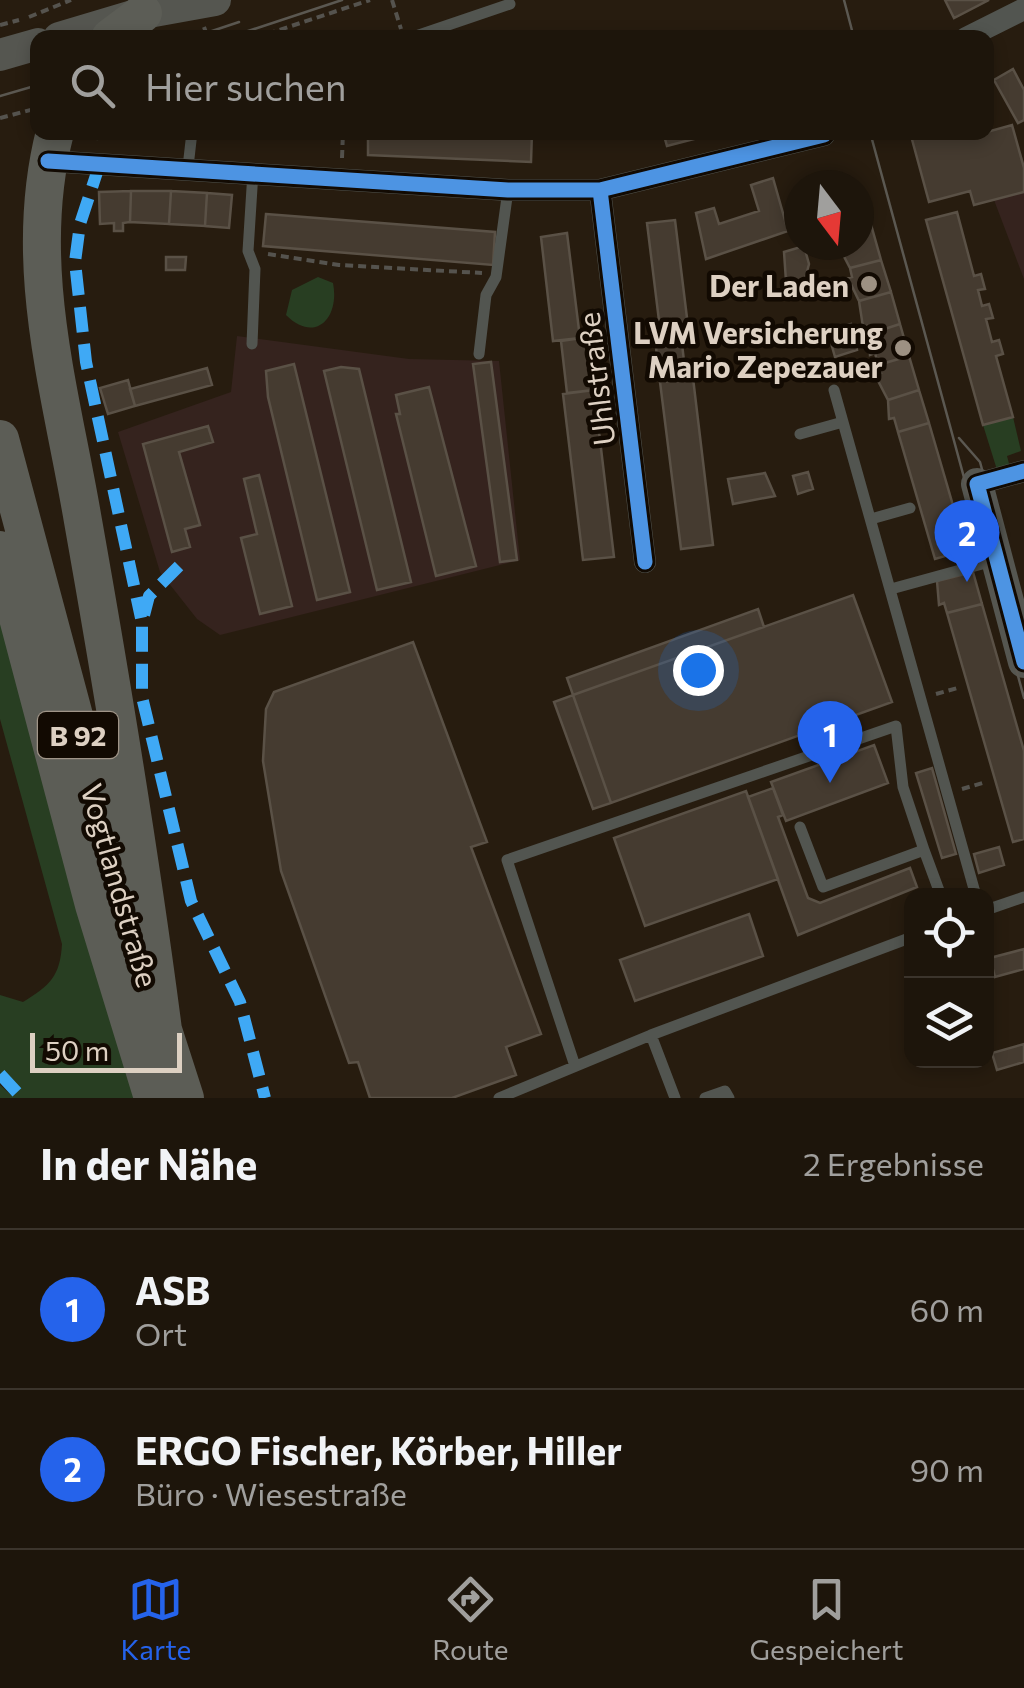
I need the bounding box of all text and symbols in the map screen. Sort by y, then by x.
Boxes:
search box [30,30,994,140]
icon: search [65,58,120,113]
text: Hier suchen [145,62,347,109]
north arrow [784,170,874,260]
place label: Der Laden [709,266,849,303]
marker: Der Laden [858,273,880,295]
street label: Uhlstraße [568,310,622,448]
place label: LVM Versicherung Mario Zepezauer [633,313,883,384]
marker: LVM Versicherung Mario Zepezauer [892,337,914,359]
pin: 2 [934,500,1000,582]
your location [673,645,724,696]
pin: 1 [798,700,862,783]
road number: B 92 [38,712,118,758]
street label: Vogtlandstraße [74,779,168,991]
map controls [904,888,994,1068]
button: locate [904,888,994,978]
button: layers [904,978,994,1068]
scale bar [30,1028,182,1072]
text: 50 m [45,1033,109,1067]
text: In der Nähe [40,1137,257,1189]
text: 2 Ergebnisse [803,1143,984,1183]
text: ASB [135,1266,210,1313]
text: 1 [65,1289,80,1329]
text: 60 m [910,1289,984,1329]
text: Ort [135,1313,187,1353]
text: ERGO Fischer, Körber, Hiller [135,1426,622,1473]
text: 2 [63,1449,82,1489]
text: 90 m [910,1449,984,1489]
text: Büro · Wiesestraße [135,1473,407,1513]
tab: Karte [121,1572,191,1666]
tab: Route [432,1572,509,1666]
tab: Gespeichert [750,1572,903,1666]

